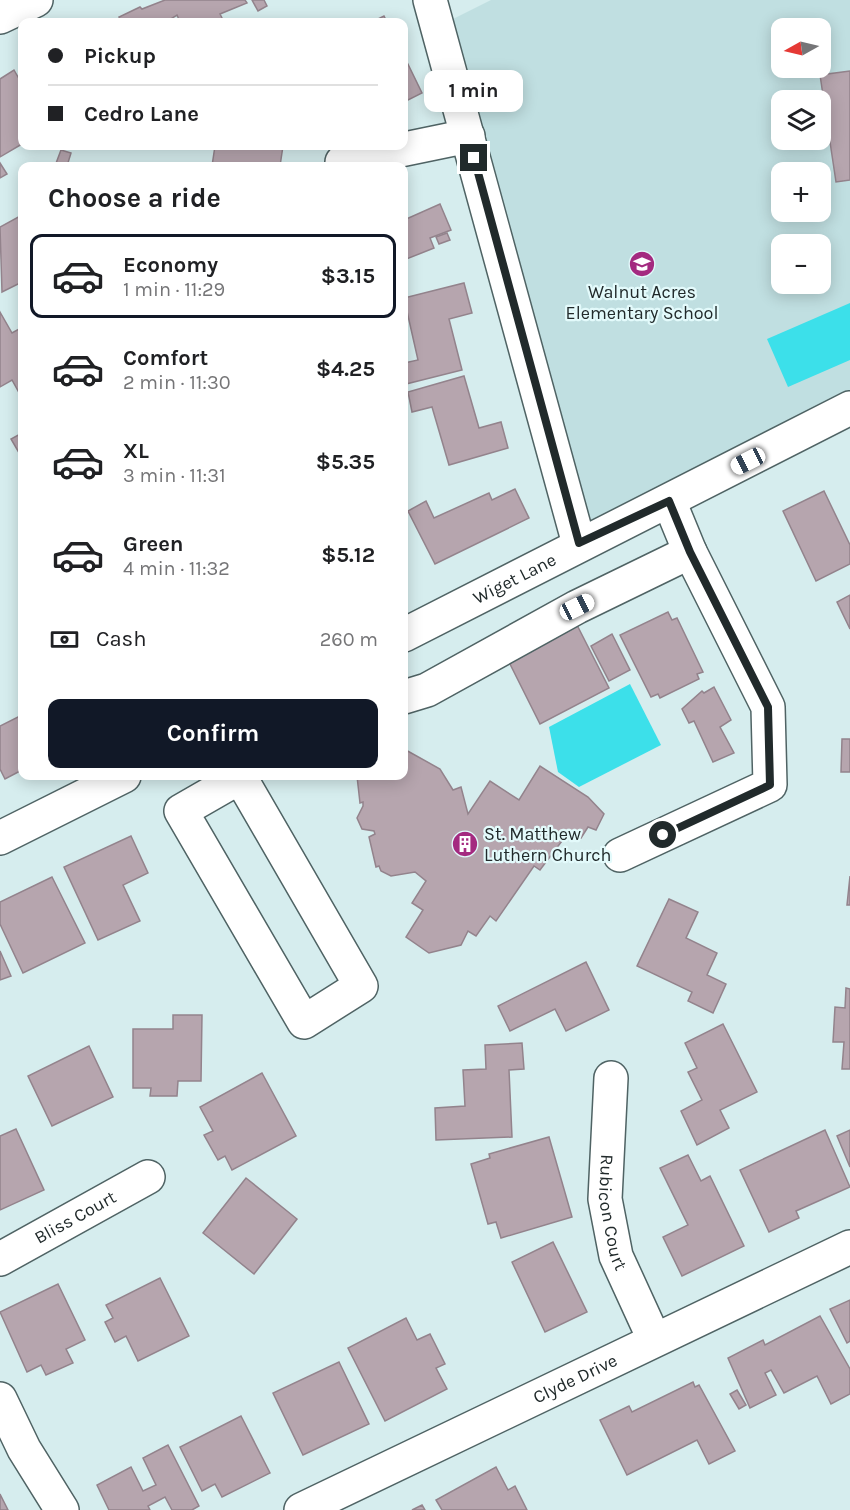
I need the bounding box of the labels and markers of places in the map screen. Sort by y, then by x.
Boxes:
school or university icon: Walnut Acres Elementary School [627,249,657,279]
place label: Walnut Acres Elementary School [566,281,718,324]
place label: St. Matthew Luthern Church [484,823,611,866]
building icon: St. Matthew Luthern Church [450,829,480,859]

